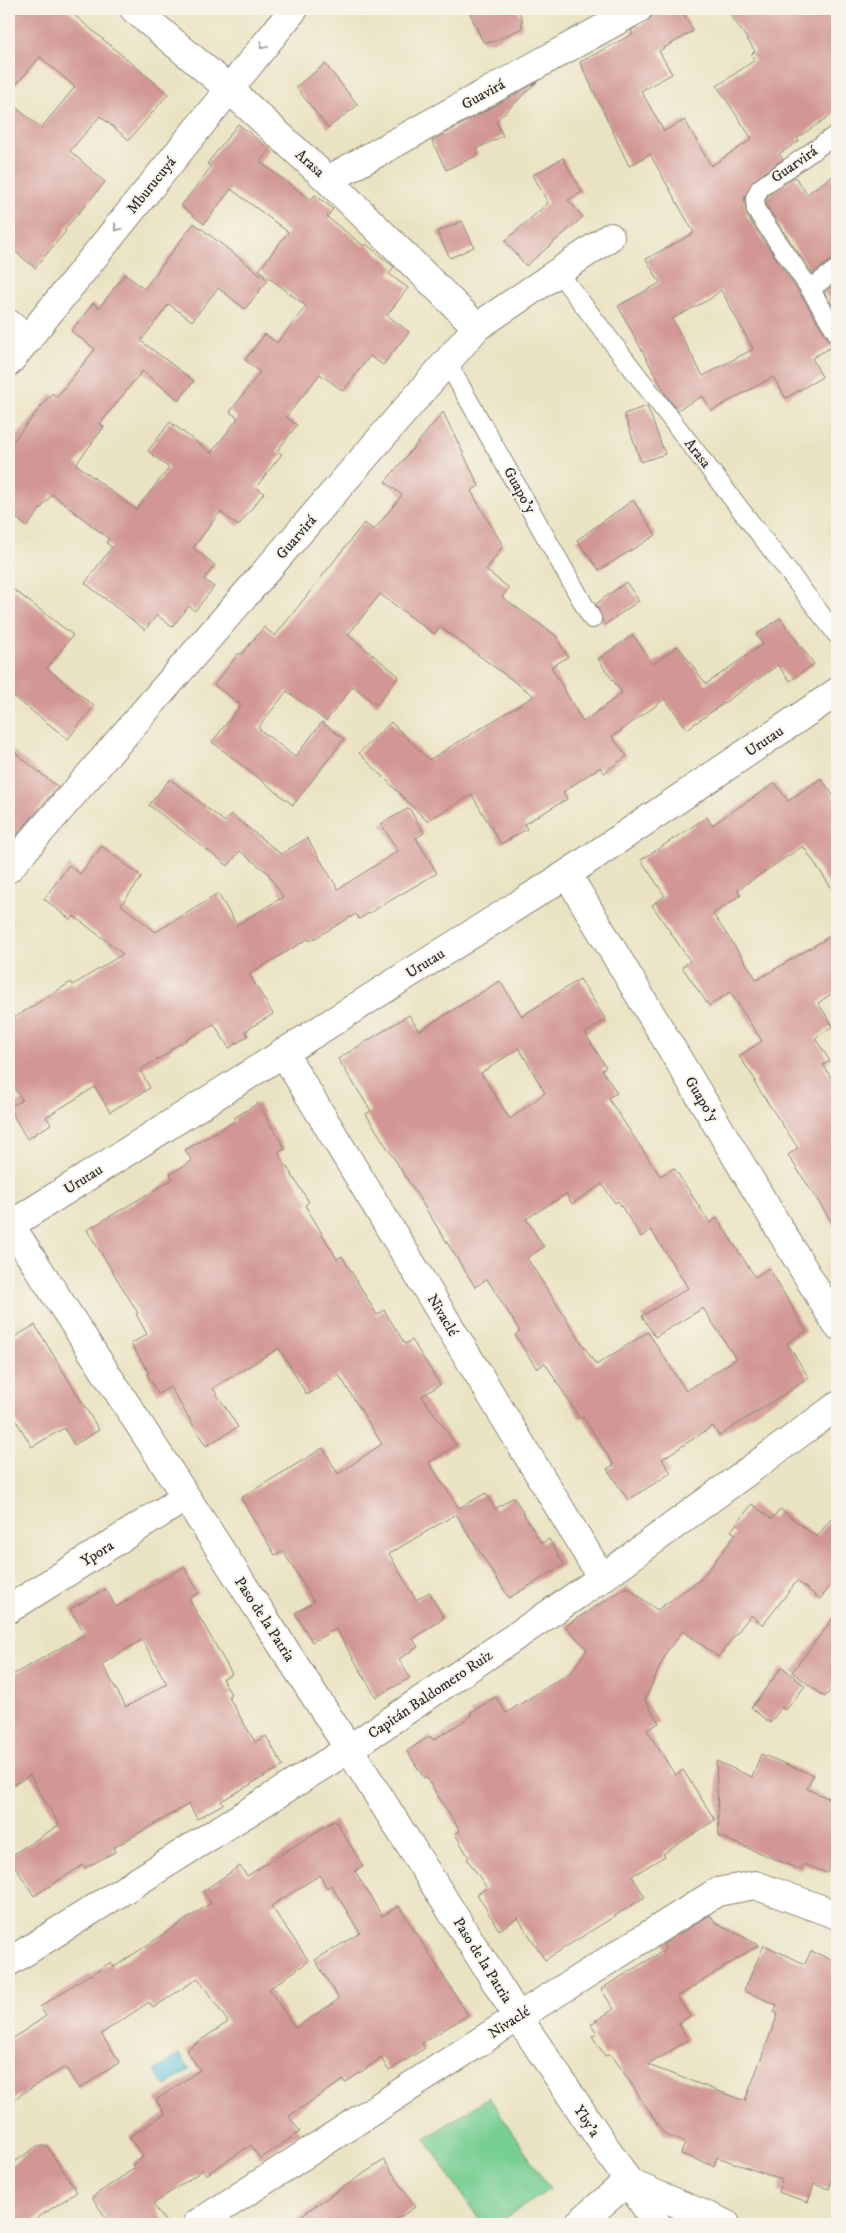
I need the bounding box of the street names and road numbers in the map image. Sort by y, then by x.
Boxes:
street label: Guavirá [458,75,509,114]
street label: Guarvirá [767,141,822,187]
street label: Arasa [291,145,329,182]
street label: Mburucuyá [123,152,181,218]
street label: Arasa [680,434,716,473]
street label: Guapo'y [499,464,540,517]
street label: Guarvirá [272,511,321,563]
street label: Urutau [741,722,787,761]
street label: Urutau [402,944,448,983]
street label: Guapo'y [681,1073,723,1126]
street label: Urutau [60,1160,106,1199]
street label: Nivaclé [423,1291,463,1340]
street label: Ypora [77,1536,118,1571]
street label: Paso de la Patria [230,1573,299,1666]
street label: Capitán Baldomero Ruiz [364,1645,497,1743]
street label: Paso de la Patria [449,1914,517,2007]
street label: Nivaclé [485,2002,534,2043]
street label: Yby'a [569,2102,604,2141]

